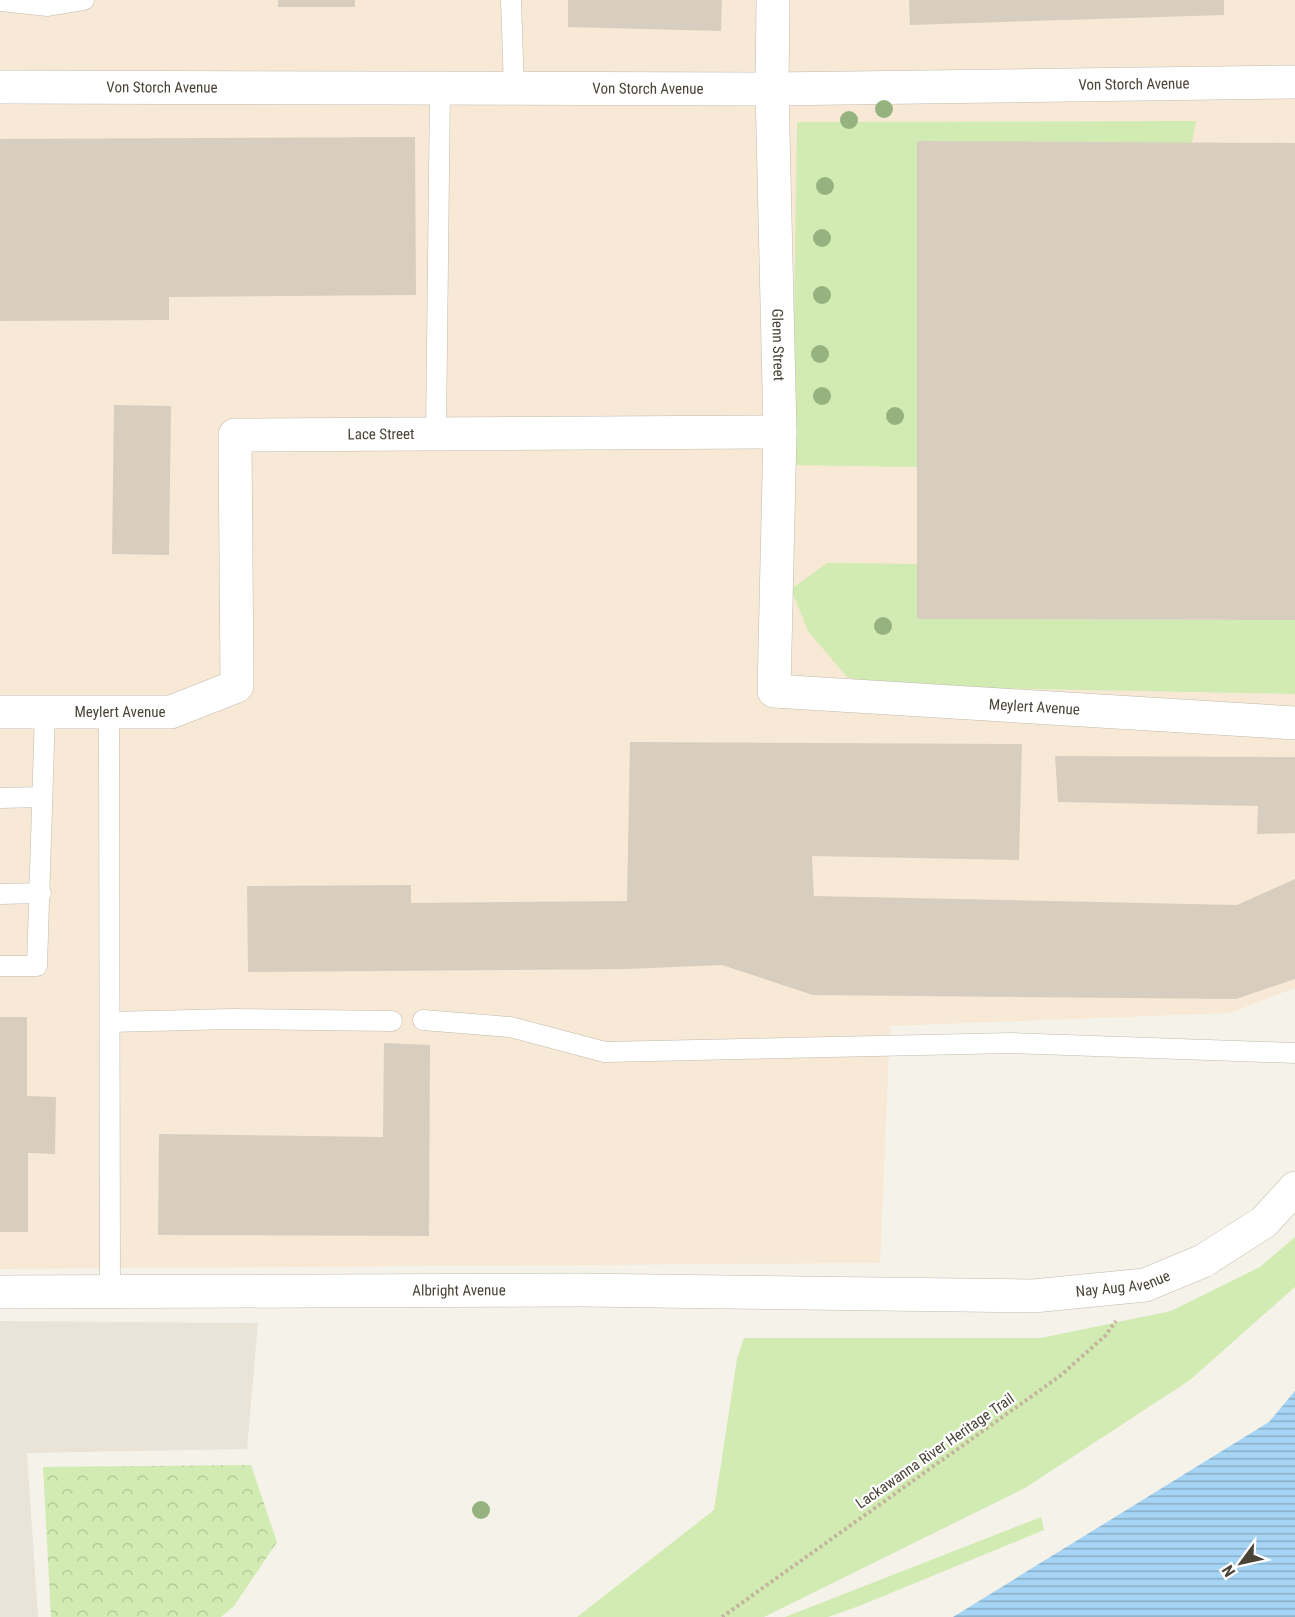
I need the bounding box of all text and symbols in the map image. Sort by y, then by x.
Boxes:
street label: Von Storch Avenue [1078,74,1190,94]
street label: Von Storch Avenue [106,78,218,97]
street label: Von Storch Avenue [592,80,704,98]
street label: Glenn Street [768,308,788,381]
street label: Lace Street [348,425,415,443]
street label: Meylert Avenue [988,695,1080,719]
street label: Meylert Avenue [74,703,166,721]
street label: Nay Aug Avenue [1075,1267,1173,1301]
street label: Albright Avenue [412,1281,506,1300]
street label: Lackawanna River Heritage Trail [852,1389,1018,1513]
north arrow [1211,1533,1271,1593]
text: N [1218,1562,1239,1580]

